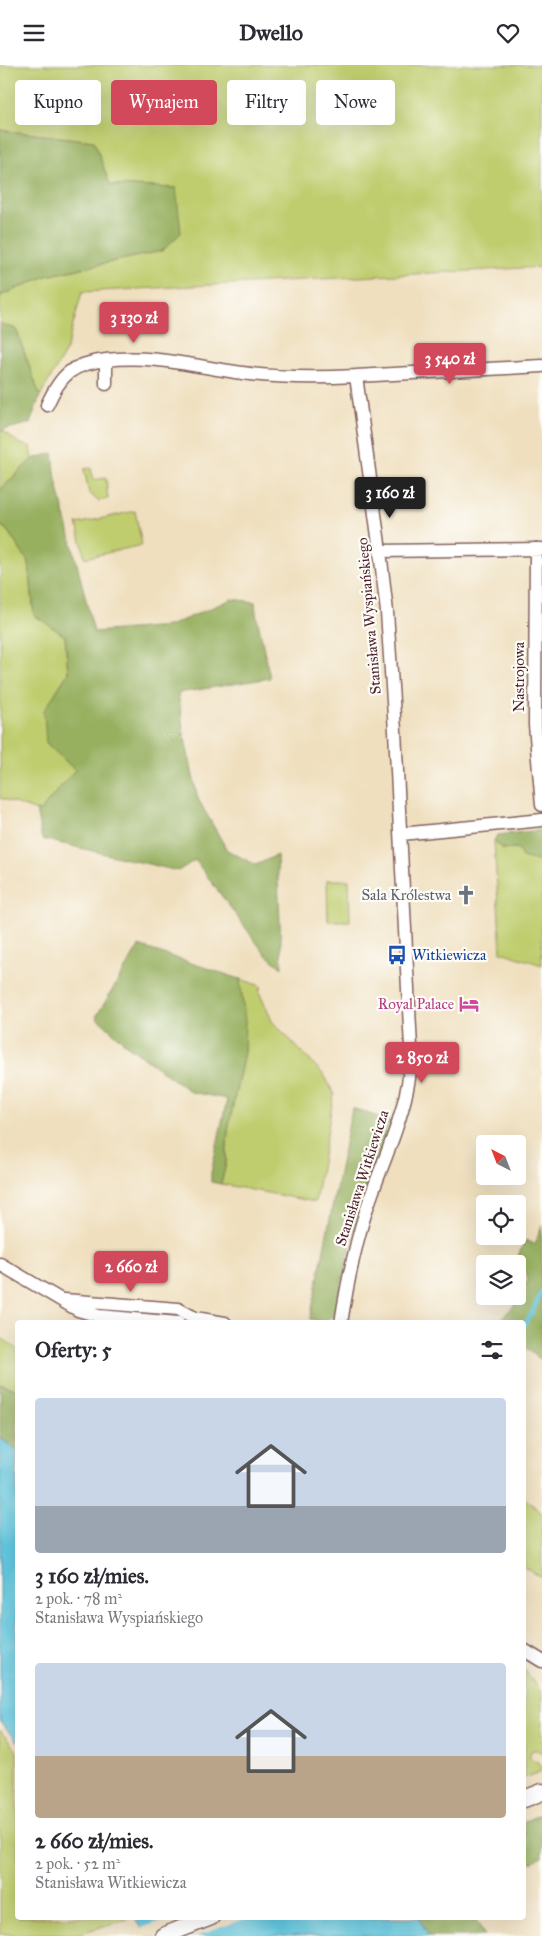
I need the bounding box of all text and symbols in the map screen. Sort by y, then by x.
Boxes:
icon: menu [20,19,48,47]
text: Dwello [239,19,303,46]
icon: heart [494,19,522,47]
chip: Kupno [15,80,101,125]
chip: Wynajem [111,80,217,125]
chip: Filtry [227,80,306,125]
chip: Nowe [316,80,395,125]
pin: 3 130 zł [82,301,186,344]
text: 3 130 zł [110,308,158,327]
pin: 3 540 zł [398,343,502,385]
text: 3 540 zł [425,349,475,368]
pin: 3 160 zł [338,477,442,519]
text: 3 160 zł [366,483,414,502]
street label: Stanisława Wyspiańskiego [353,536,385,695]
street label: Nastrojowa [510,641,528,712]
church icon: Sala Królestwa [455,884,477,906]
place label: Sala Królestwa [361,886,452,904]
bus stop icon: Witkiewicza [386,944,408,966]
place label: Witkiewicza [412,946,487,964]
hotel icon: Royal Palace [458,993,480,1015]
place label: Royal Palace [378,995,454,1013]
pin: 2 850 zł [370,1041,474,1084]
text: 2 850 zł [396,1048,448,1067]
street label: Stanisława Witkiewicza [332,1107,393,1248]
north arrow [476,1135,526,1185]
map controls [476,1135,526,1305]
button: locate [476,1195,526,1245]
pin: 2 660 zł [79,1251,183,1293]
button: layers [476,1255,526,1305]
text: 2 660 zł [105,1257,157,1276]
icon: filters [478,1336,506,1364]
text: Oferty: 5 [35,1337,112,1363]
icon: home [226,1431,316,1521]
text: 3 160 zł/mies. [35,1563,149,1589]
text: 2 pok. · 78 m² [35,1589,122,1608]
text: Stanisława Wyspiańskiego [35,1608,203,1627]
icon: home [226,1696,316,1786]
text: 2 660 zł/mies. [35,1828,153,1854]
text: 2 pok. · 52 m² [35,1854,120,1873]
text: Stanisława Witkiewicza [35,1873,186,1892]

